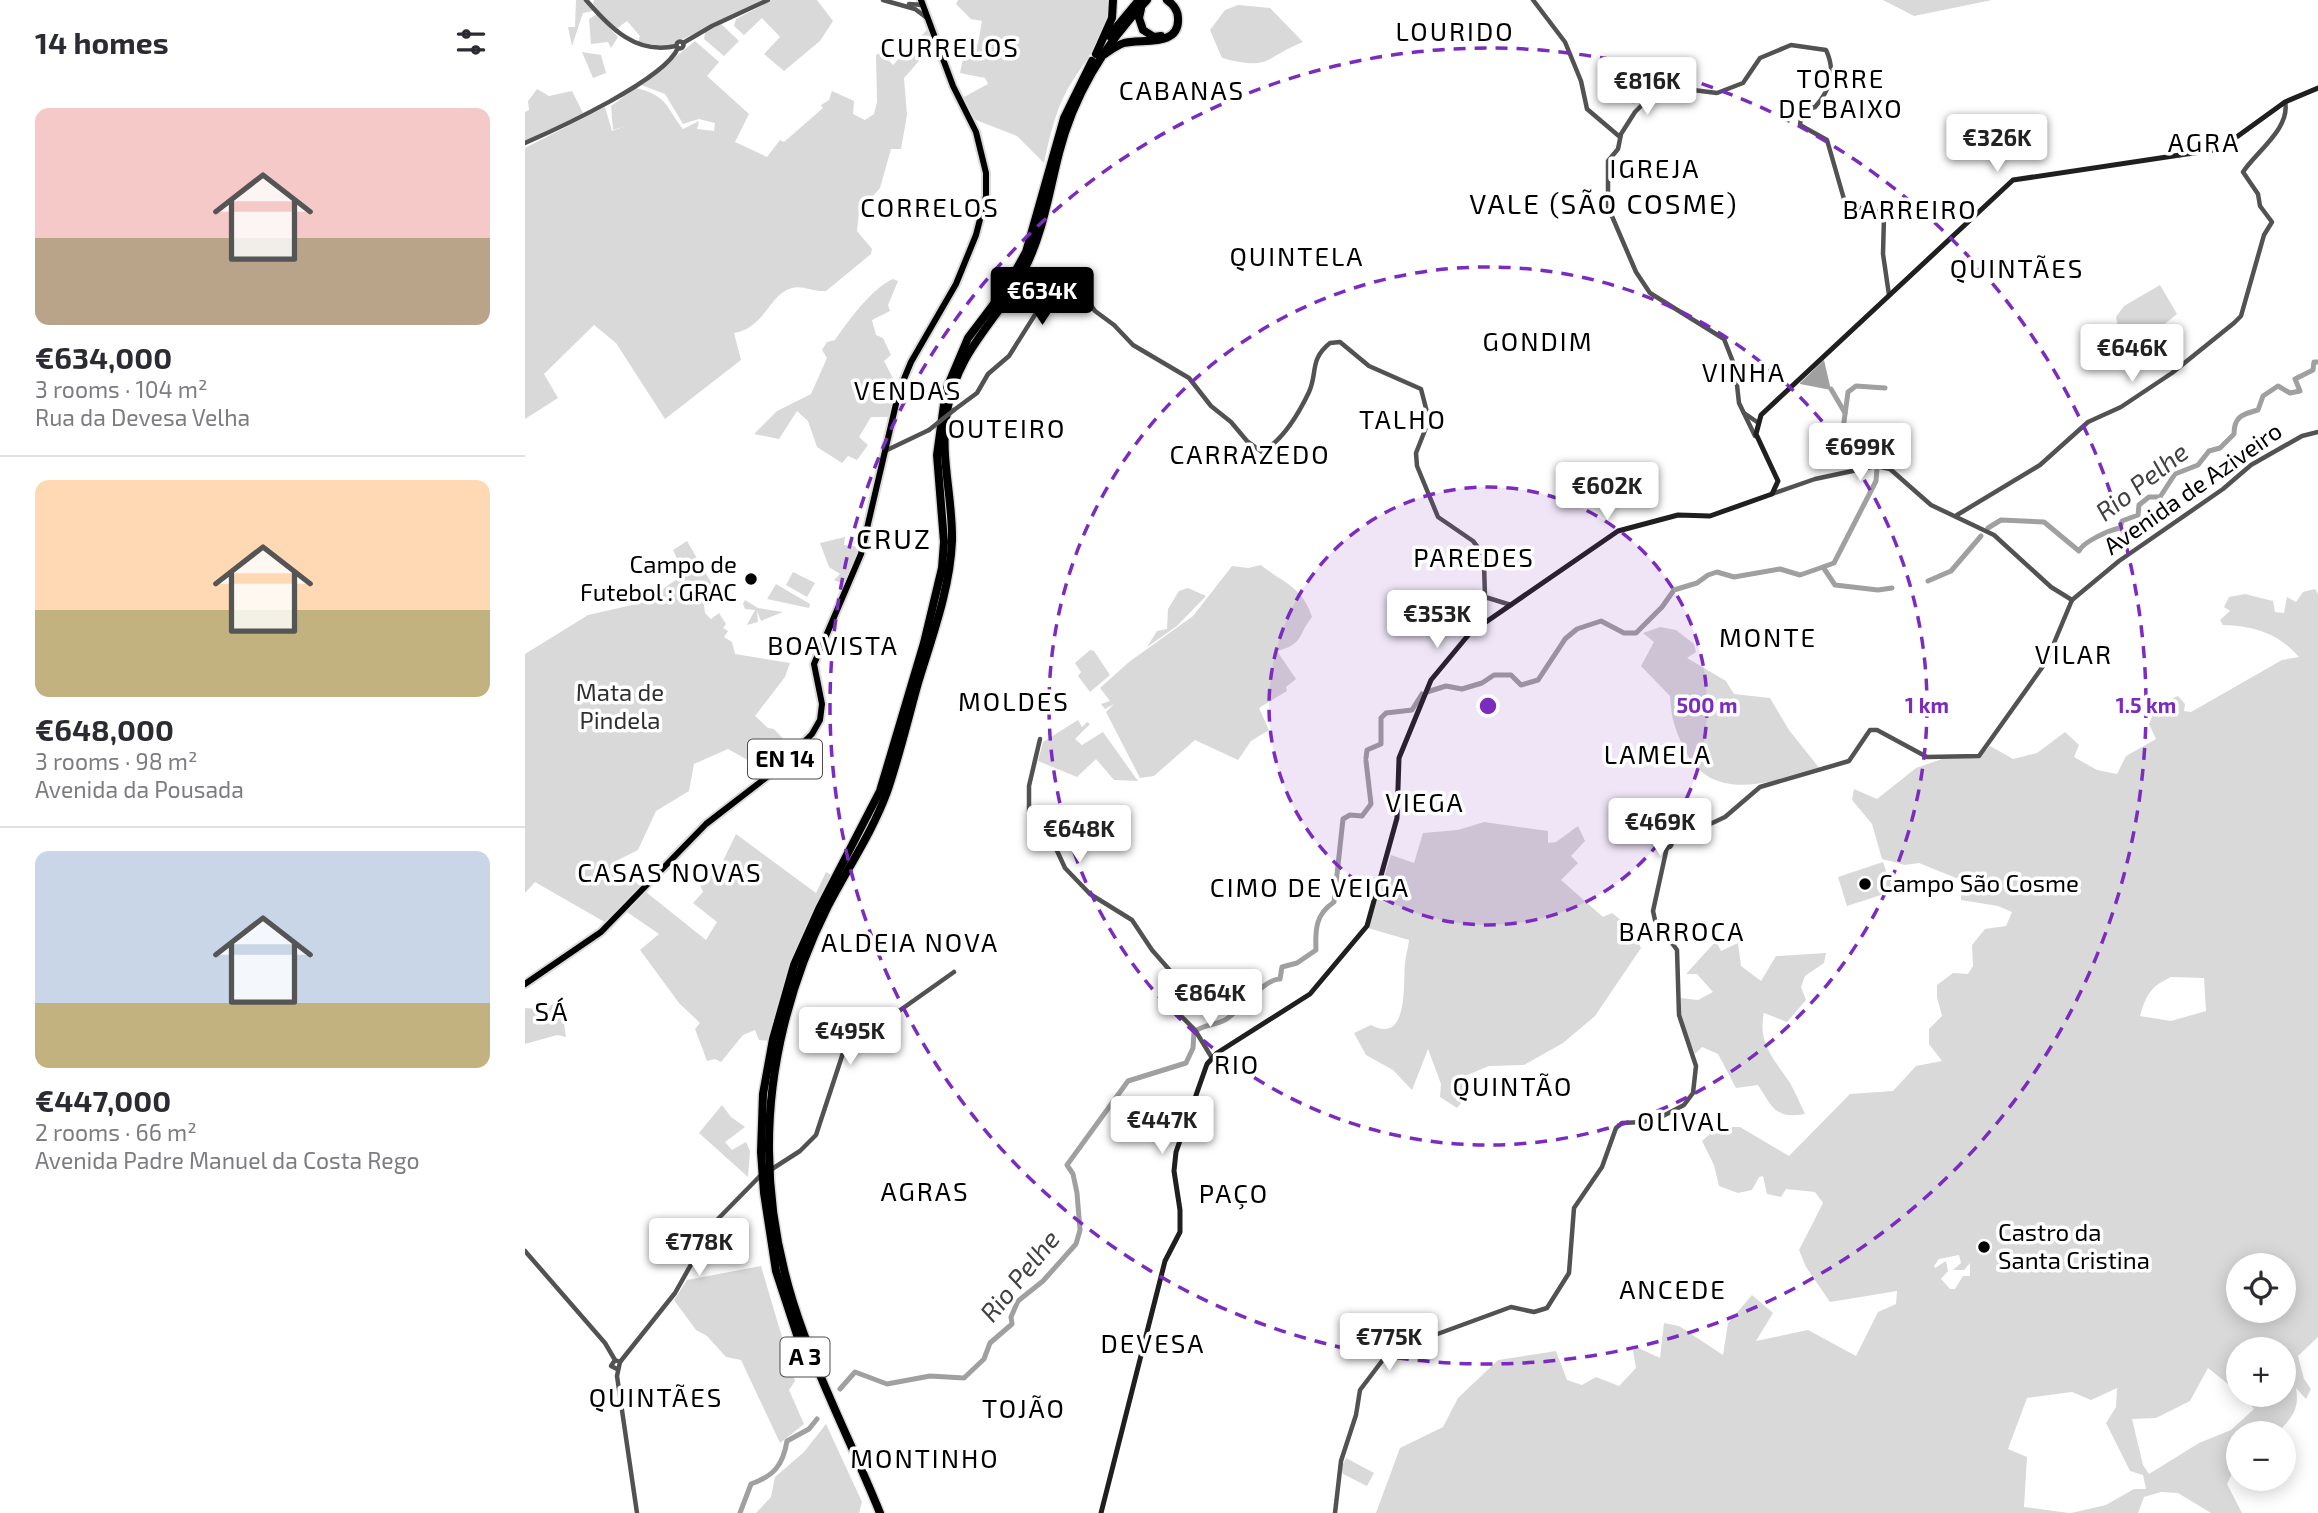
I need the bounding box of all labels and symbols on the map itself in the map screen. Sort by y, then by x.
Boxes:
district label: LOURIDO [1395,15,1515,46]
district label: CURRELOS [880,31,1020,62]
pin: €816K [1598,58,1696,117]
district label: TORRE DE BAIXO [1778,62,1904,123]
district label: CABANAS [1119,74,1245,105]
pin: €326K [1948,114,2046,174]
district label: AGRA [2168,126,2240,157]
district label: IGREJA [1610,152,1700,183]
district label: VALE (SÃO COSME) [1469,186,1739,220]
district label: CORRELOS [860,191,1000,222]
district label: BARREIRO [1842,193,1978,224]
district label: QUINTELA [1229,240,1365,271]
district label: QUINTÃES [1950,252,2084,283]
pin: €634K [993,268,1091,327]
pin: €646K [2083,324,2181,384]
district label: GONDIM [1483,325,1593,356]
district label: VINHA [1702,356,1786,387]
district label: VENDAS [854,374,962,405]
district label: TALHO [1359,403,1447,434]
district label: OUTEIRO [948,412,1066,443]
street label: Avenida de Aziveiro [2097,415,2287,560]
pin: €699K [1811,424,1909,483]
water label: Rio Pelhe [2089,435,2194,527]
district label: CARRAZEDO [1169,438,1331,469]
pin: €602K [1558,462,1656,522]
district label: CRUZ [856,521,932,555]
district label: PAREDES [1413,541,1535,572]
place label: Campo de Futebol : GRAC [580,549,737,606]
marker: Campo de Futebol : GRAC [743,571,759,587]
pin: €353K [1388,590,1486,650]
district label: MONTE [1719,621,1817,652]
district label: BOAVISTA [767,629,899,660]
district label: VILAR [2035,638,2113,669]
park label: Mata de Pindela [576,677,664,734]
district label: MOLDES [958,685,1070,716]
text: 500 m [1676,692,1738,717]
text: 1 km [1905,692,1949,717]
text: 1.5 km [2116,692,2176,717]
centre of rings [1476,694,1500,718]
district label: LAMELA [1604,738,1712,769]
road number: EN 14 [748,740,822,778]
district label: VIEGA [1385,786,1465,817]
pin: €469K [1611,798,1709,858]
pin: €648K [1030,806,1128,865]
district label: CASAS NOVAS [577,856,763,887]
place label: Campo São Cosme [1879,868,2079,897]
district label: CIMO DE VEIGA [1210,871,1410,902]
marker: Campo São Cosme [1857,876,1873,892]
district label: BARROCA [1619,915,1745,946]
district label: ALDEIA NOVA [821,926,999,957]
pin: €864K [1161,970,1259,1029]
district label: SÁ [535,995,569,1026]
pin: €495K [801,1007,899,1067]
district label: RIO [1214,1048,1260,1079]
district label: QUINTÃO [1453,1070,1573,1101]
pin: €447K [1113,1096,1211,1156]
district label: OLIVAL [1637,1105,1731,1136]
district label: AGRAS [880,1175,970,1206]
district label: PAÇO [1199,1177,1269,1210]
place label: Castro da Santa Cristina [1998,1217,2150,1274]
pin: €778K [650,1218,748,1278]
water label: Rio Pelhe [973,1223,1065,1327]
marker: Castro da Santa Cristina [1976,1239,1992,1255]
district label: ANCEDE [1619,1273,1727,1304]
pin: €775K [1340,1314,1438,1373]
district label: DEVESA [1101,1327,1205,1358]
road number: A 3 [781,1338,829,1376]
district label: QUINTÃES [589,1381,723,1412]
district label: TOJÃO [982,1392,1066,1423]
district label: MONTINHO [850,1442,1000,1473]

